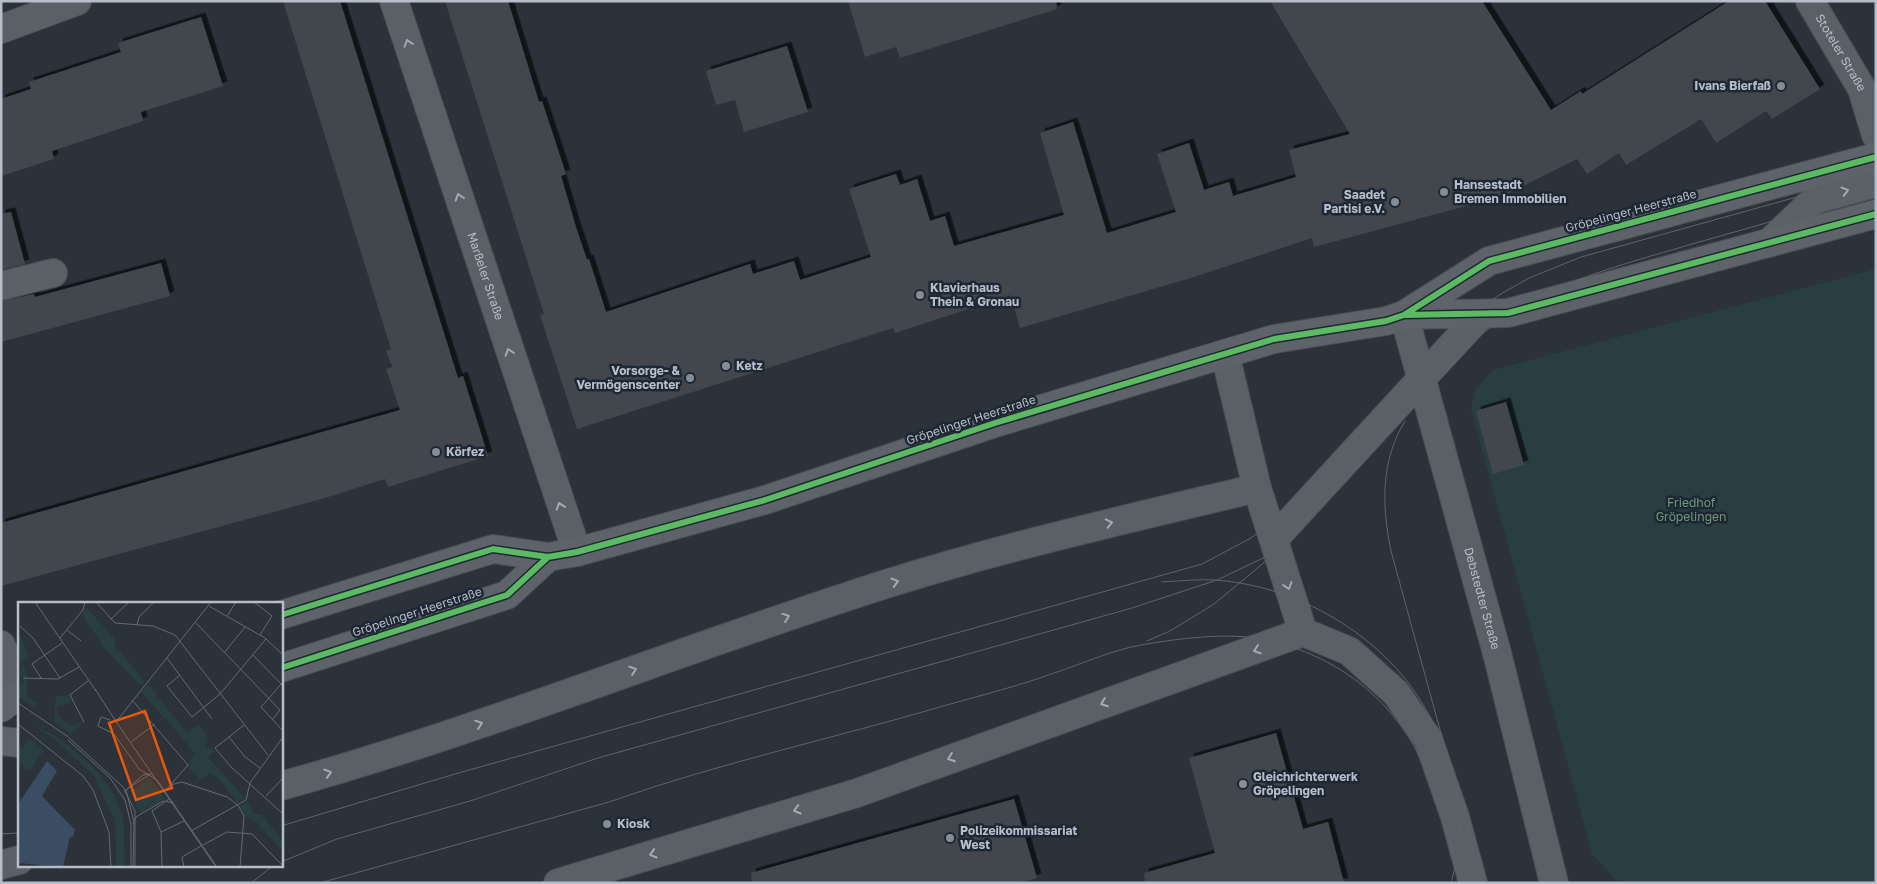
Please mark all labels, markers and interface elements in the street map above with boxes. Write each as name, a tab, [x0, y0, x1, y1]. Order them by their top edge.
street label: Stoteler Straße	[1812, 11, 1870, 94]
one-way arrow	[404, 39, 414, 48]
place label: Ivans Bierfaß	[1694, 78, 1771, 93]
marker: Ivans Bierfaß	[1775, 80, 1787, 92]
place label: Hansestadt Bremen Immobilien	[1454, 177, 1566, 206]
marker: Hansestadt Bremen Immobilien	[1438, 186, 1450, 198]
street label: Gröpelinger Heerstraße	[1564, 186, 1698, 235]
place label: Saadet Partisi e.V.	[1323, 187, 1385, 216]
one-way arrow	[1840, 187, 1849, 197]
one-way arrow	[454, 194, 464, 202]
marker: Saadet Partisi e.V.	[1389, 196, 1401, 208]
street label: Marßeler Straße	[464, 230, 507, 322]
place label: Klavierhaus Thein & Gronau	[930, 280, 1019, 309]
marker: Klavierhaus Thein & Gronau	[914, 289, 926, 301]
one-way arrow	[505, 348, 515, 356]
place label: Ketz	[736, 358, 763, 373]
marker: Ketz	[720, 360, 732, 372]
place label: Vorsorge- & Vermögenscenter	[577, 363, 680, 392]
marker: Vorsorge- & Vermögenscenter	[684, 372, 696, 384]
street label: Gröpelinger Heerstraße	[904, 391, 1037, 448]
place label: Körfez	[446, 444, 484, 459]
marker: Körfez	[430, 446, 442, 458]
park label: Friedhof Gröpelingen	[1656, 495, 1726, 524]
one-way arrow	[556, 502, 566, 511]
one-way arrow	[1104, 518, 1113, 529]
street label: Debstedter Straße	[1461, 546, 1504, 651]
one-way arrow	[891, 578, 899, 588]
one-way arrow	[1282, 581, 1292, 589]
street label: Gröpelinger Heerstraße	[350, 583, 483, 640]
inset map	[18, 602, 282, 866]
one-way arrow	[782, 613, 790, 623]
one-way arrow	[1254, 644, 1262, 654]
one-way arrow	[628, 666, 637, 676]
one-way arrow	[1100, 697, 1109, 707]
one-way arrow	[475, 720, 483, 730]
one-way arrow	[947, 752, 956, 762]
one-way arrow	[324, 769, 332, 779]
place label: Gleichrichterwerk Gröpelingen	[1253, 769, 1358, 798]
marker: Gleichrichterwerk Gröpelingen	[1237, 778, 1249, 790]
one-way arrow	[794, 805, 802, 815]
place label: Kiosk	[617, 816, 650, 831]
marker: Kiosk	[601, 818, 613, 830]
place label: Polizeikommissariat West	[960, 823, 1077, 852]
marker: Polizeikommissariat West	[944, 832, 956, 844]
one-way arrow	[650, 848, 658, 858]

